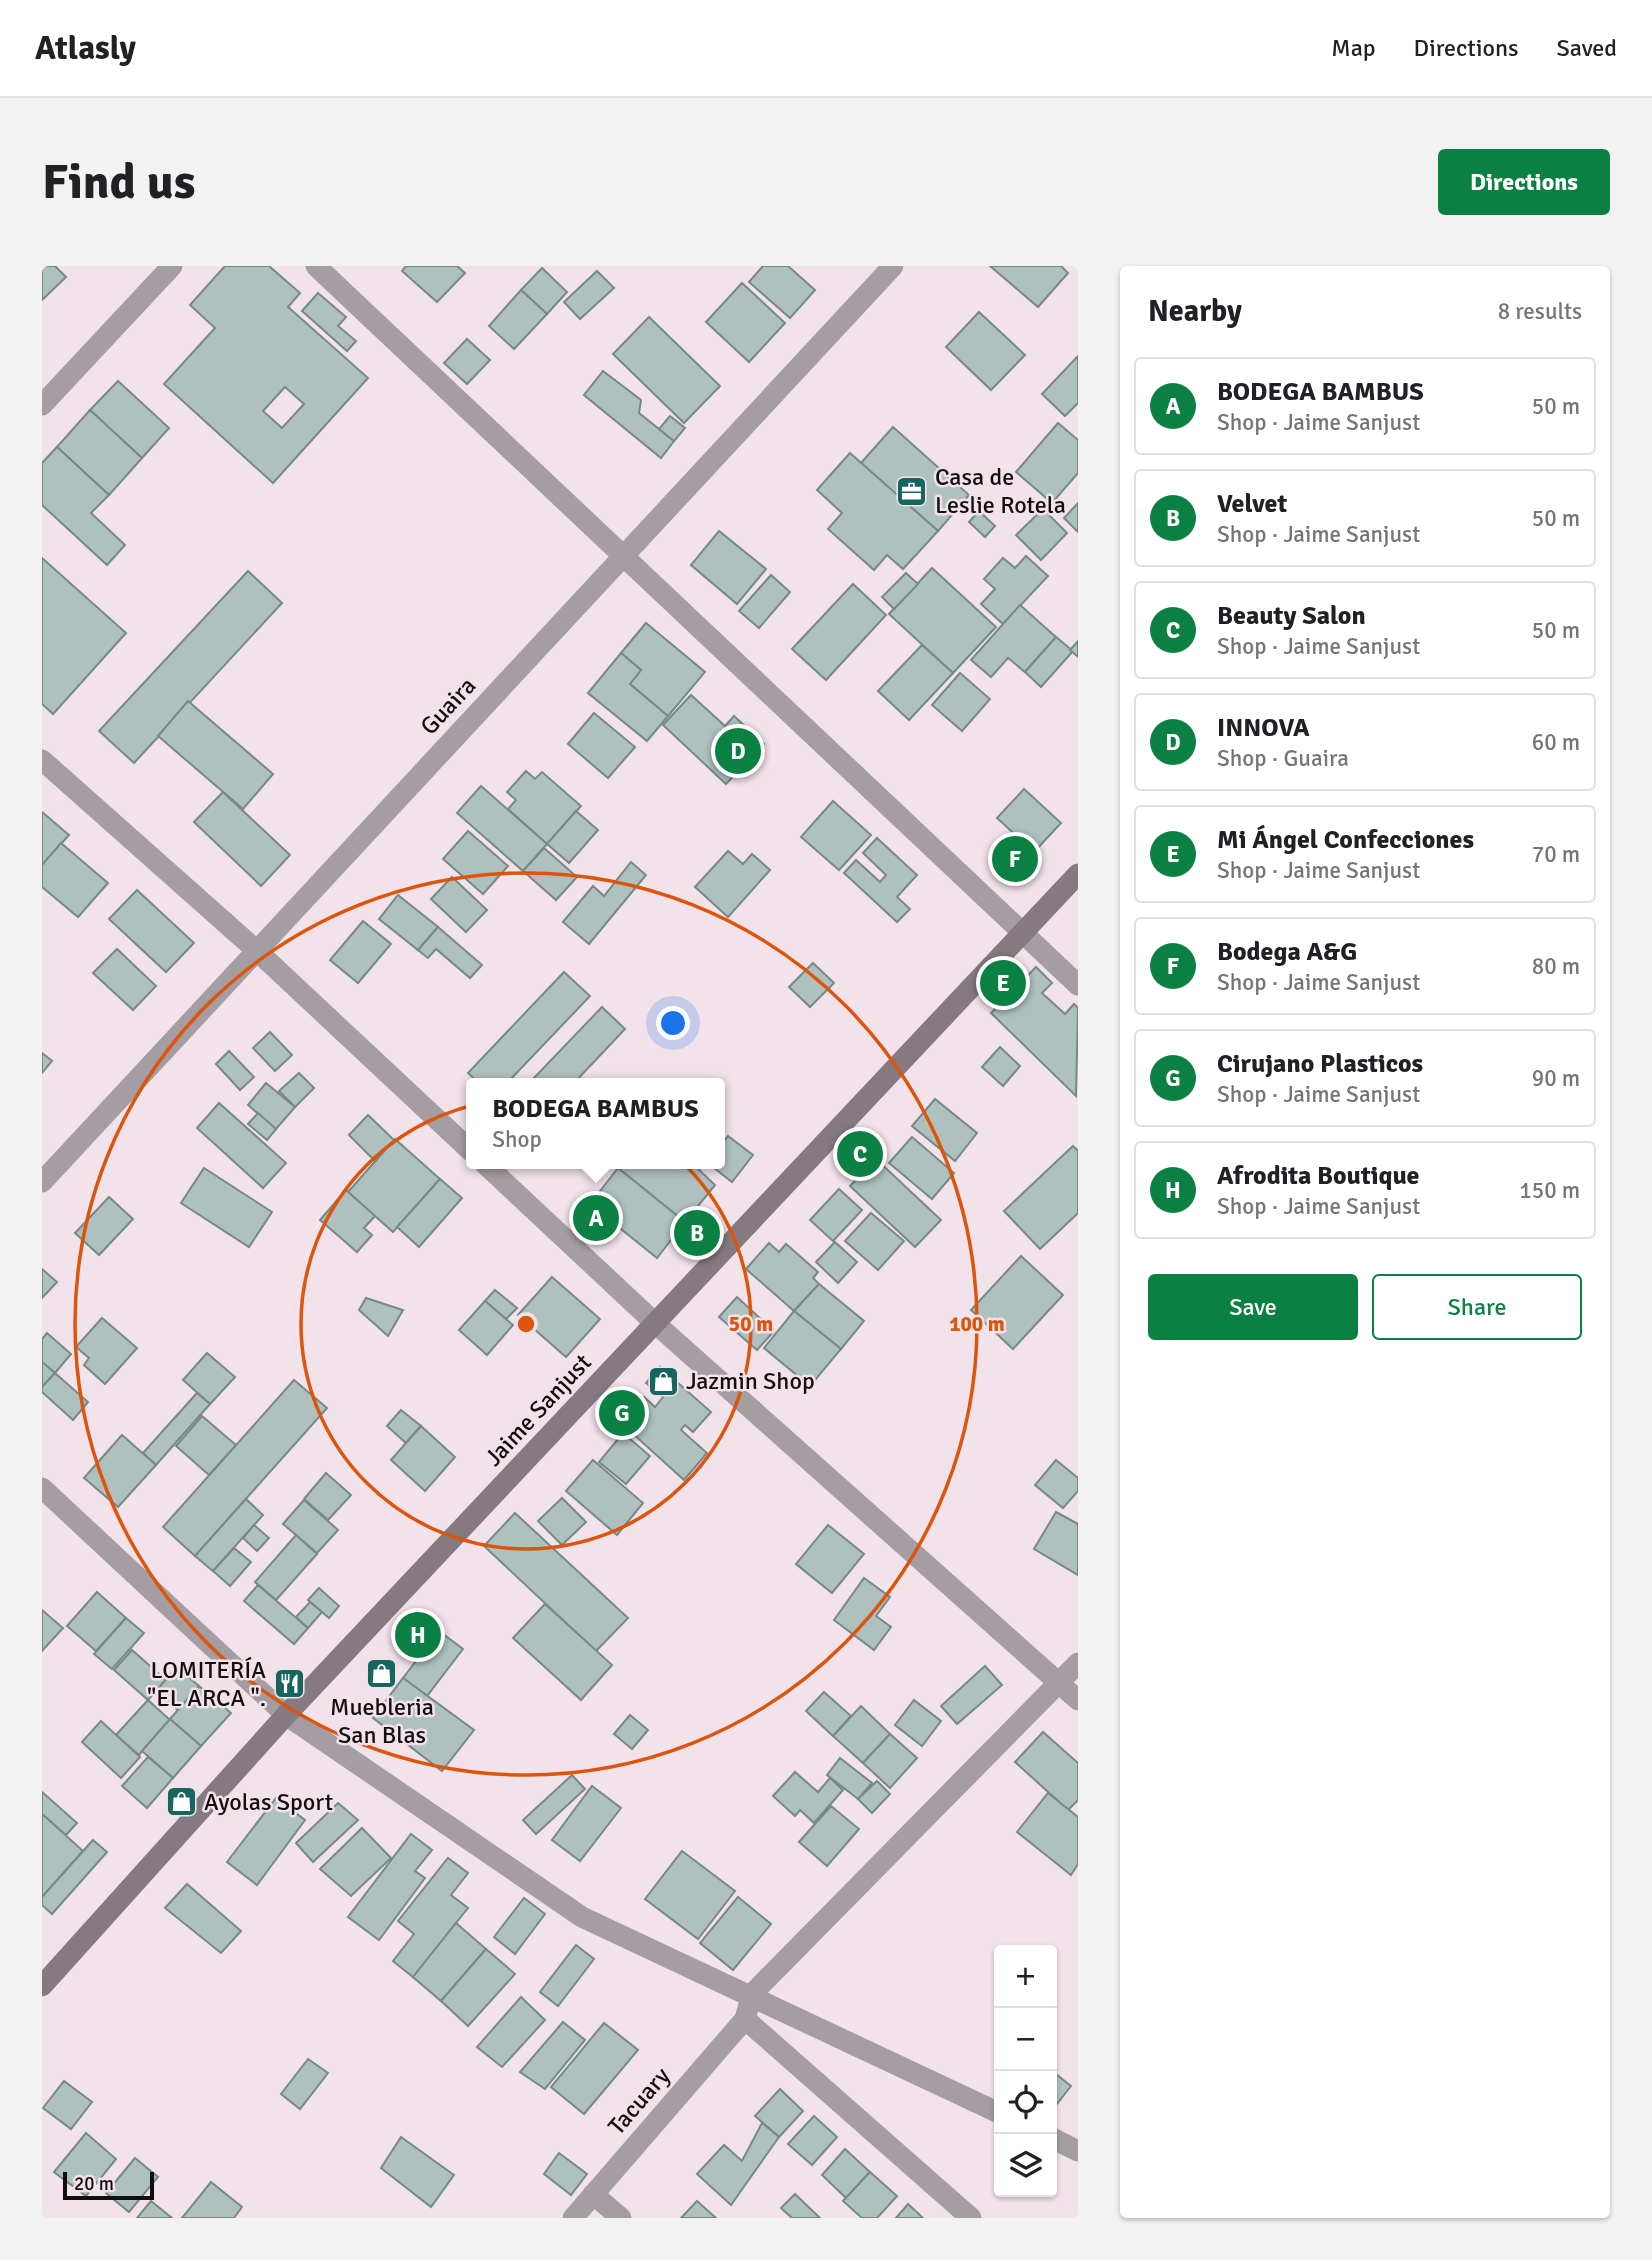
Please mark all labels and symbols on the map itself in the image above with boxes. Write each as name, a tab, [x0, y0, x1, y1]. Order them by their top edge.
place label: Casa de Leslie Rotela	[935, 462, 1066, 520]
office icon: Casa de Leslie Rotela	[895, 474, 929, 508]
street label: Guaira	[414, 671, 482, 741]
pin: D	[715, 725, 761, 777]
pin: F	[992, 833, 1038, 885]
pin: E	[980, 957, 1026, 1009]
your location	[656, 1006, 690, 1040]
pin: C	[837, 1128, 883, 1180]
pin: A	[573, 1192, 619, 1244]
pin: B	[674, 1207, 720, 1259]
text: 50 m	[729, 1311, 773, 1337]
text: 100 m	[949, 1311, 1005, 1337]
centre of rings	[514, 1312, 538, 1336]
street label: Jaime Sanjust	[478, 1348, 598, 1472]
shop icon: Jazmin Shop	[646, 1364, 680, 1398]
place label: Jazmin Shop	[686, 1366, 815, 1396]
pin: G	[599, 1387, 645, 1439]
pin: H	[395, 1609, 441, 1661]
place label: LOMITERÍA "EL ARCA ".	[147, 1655, 266, 1713]
shop icon: Muebleria San Blas	[365, 1656, 399, 1690]
restaurant icon: LOMITERÍA "EL ARCA ".	[272, 1667, 306, 1701]
place label: Muebleria San Blas	[330, 1692, 434, 1750]
shop icon: Ayolas Sport	[164, 1785, 198, 1819]
place label: Ayolas Sport	[204, 1787, 333, 1817]
street label: Tacuary	[602, 2061, 676, 2141]
scale bar	[63, 2169, 154, 2201]

